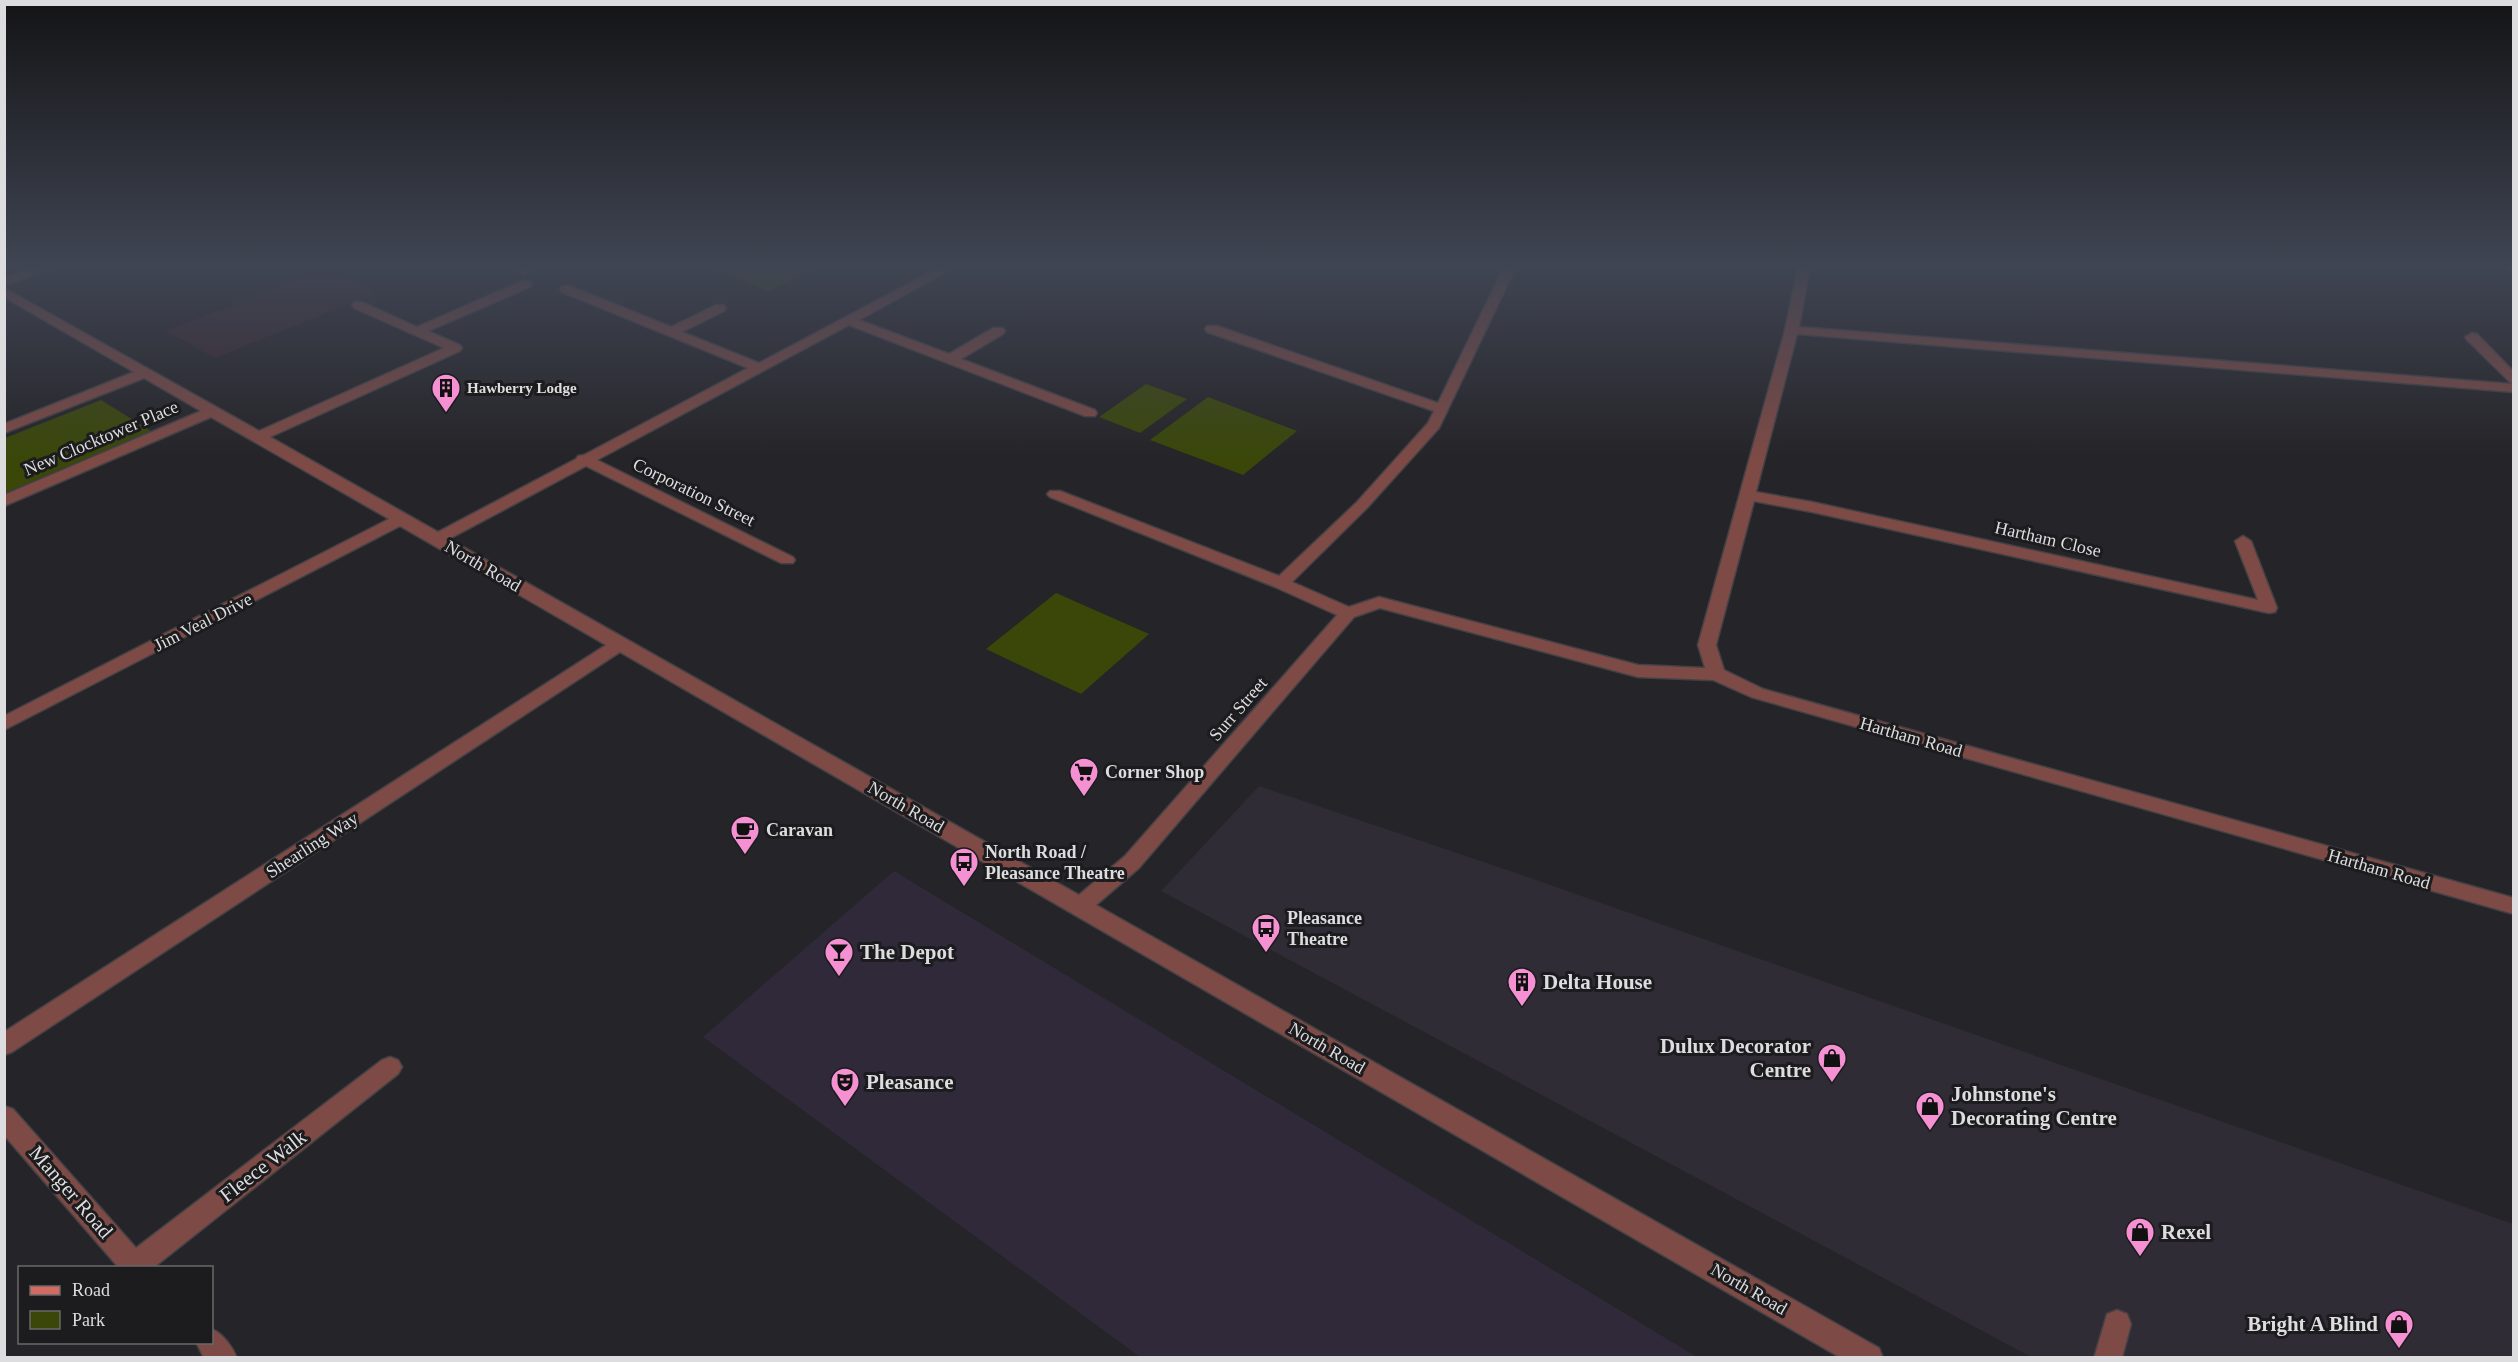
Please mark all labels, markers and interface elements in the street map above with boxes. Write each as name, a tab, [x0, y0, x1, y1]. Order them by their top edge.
building icon: Hawberry Lodge	[430, 372, 462, 414]
place label: Hawberry Lodge	[467, 380, 577, 396]
street label: New Clocktower Place	[21, 396, 181, 480]
street label: Corporation Street	[630, 454, 758, 530]
street label: Hartham Close	[1993, 517, 2103, 561]
street label: North Road	[441, 536, 525, 596]
street label: Jim Veal Drive	[150, 589, 256, 655]
street label: Surr Street	[1205, 673, 1271, 745]
street label: Hartham Road	[1858, 713, 1964, 761]
supermarket icon: Corner Shop	[1068, 756, 1100, 798]
place label: Corner Shop	[1105, 762, 1204, 782]
street label: North Road	[864, 777, 948, 837]
street label: Shearling Way	[262, 808, 362, 882]
cafe icon: Caravan	[729, 814, 761, 856]
place label: Caravan	[766, 820, 833, 840]
place label: North Road / Pleasance Theatre	[985, 842, 1125, 883]
street label: Hartham Road	[2326, 845, 2432, 893]
bus stop icon: North Road / Pleasance Theatre	[948, 846, 980, 888]
place label: Pleasance Theatre	[1287, 908, 1362, 949]
bus stop icon: Pleasance Theatre	[1250, 912, 1282, 954]
bar icon: The Depot	[823, 936, 855, 978]
place label: The Depot	[860, 940, 954, 964]
building icon: Delta House	[1506, 966, 1538, 1008]
place label: Delta House	[1543, 970, 1652, 994]
street label: North Road	[1285, 1018, 1369, 1078]
place label: Dulux Decorator Centre	[1660, 1034, 1811, 1082]
shop icon: Dulux Decorator Centre	[1816, 1042, 1848, 1084]
theatre icon: Pleasance	[829, 1066, 861, 1108]
place label: Pleasance	[866, 1070, 953, 1094]
place label: Johnstone's Decorating Centre	[1951, 1082, 2117, 1130]
shop icon: Johnstone's Decorating Centre	[1914, 1090, 1946, 1132]
street label: Fleece Walk	[215, 1124, 312, 1207]
street label: Manger Road	[24, 1141, 118, 1244]
shop icon: Rexel	[2124, 1216, 2156, 1258]
place label: Rexel	[2161, 1220, 2211, 1244]
street label: North Road	[1707, 1259, 1791, 1319]
legend	[18, 1266, 213, 1344]
text: Road	[72, 1280, 110, 1300]
shop icon: Bright A Blind	[2383, 1308, 2415, 1350]
text: Park	[72, 1310, 105, 1330]
place label: Bright A Blind	[2247, 1312, 2378, 1336]

